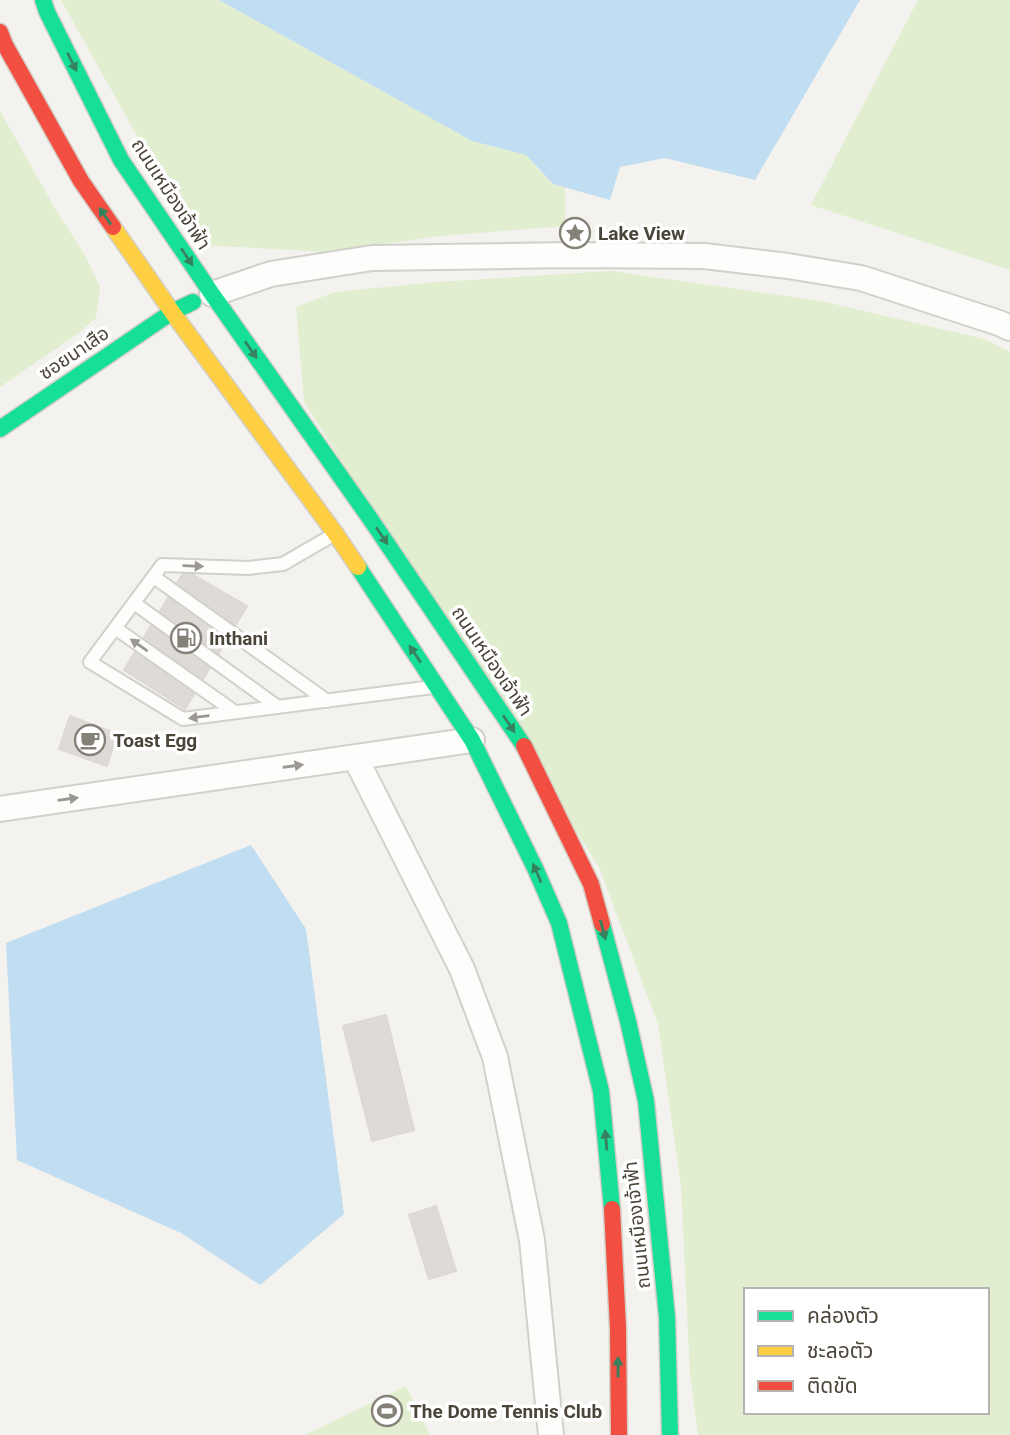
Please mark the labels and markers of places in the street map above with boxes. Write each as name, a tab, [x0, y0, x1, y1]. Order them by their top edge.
place icon: Lake View	[558, 216, 592, 250]
place label: Lake View	[598, 222, 685, 245]
fuel station icon: Inthani	[169, 621, 203, 655]
place label: Inthani	[209, 627, 268, 650]
cafe icon: Toast Egg	[73, 723, 107, 757]
place label: Toast Egg	[113, 729, 197, 752]
sports icon: The Dome Tennis Club	[370, 1394, 404, 1428]
place label: The Dome Tennis Club	[410, 1400, 603, 1423]

